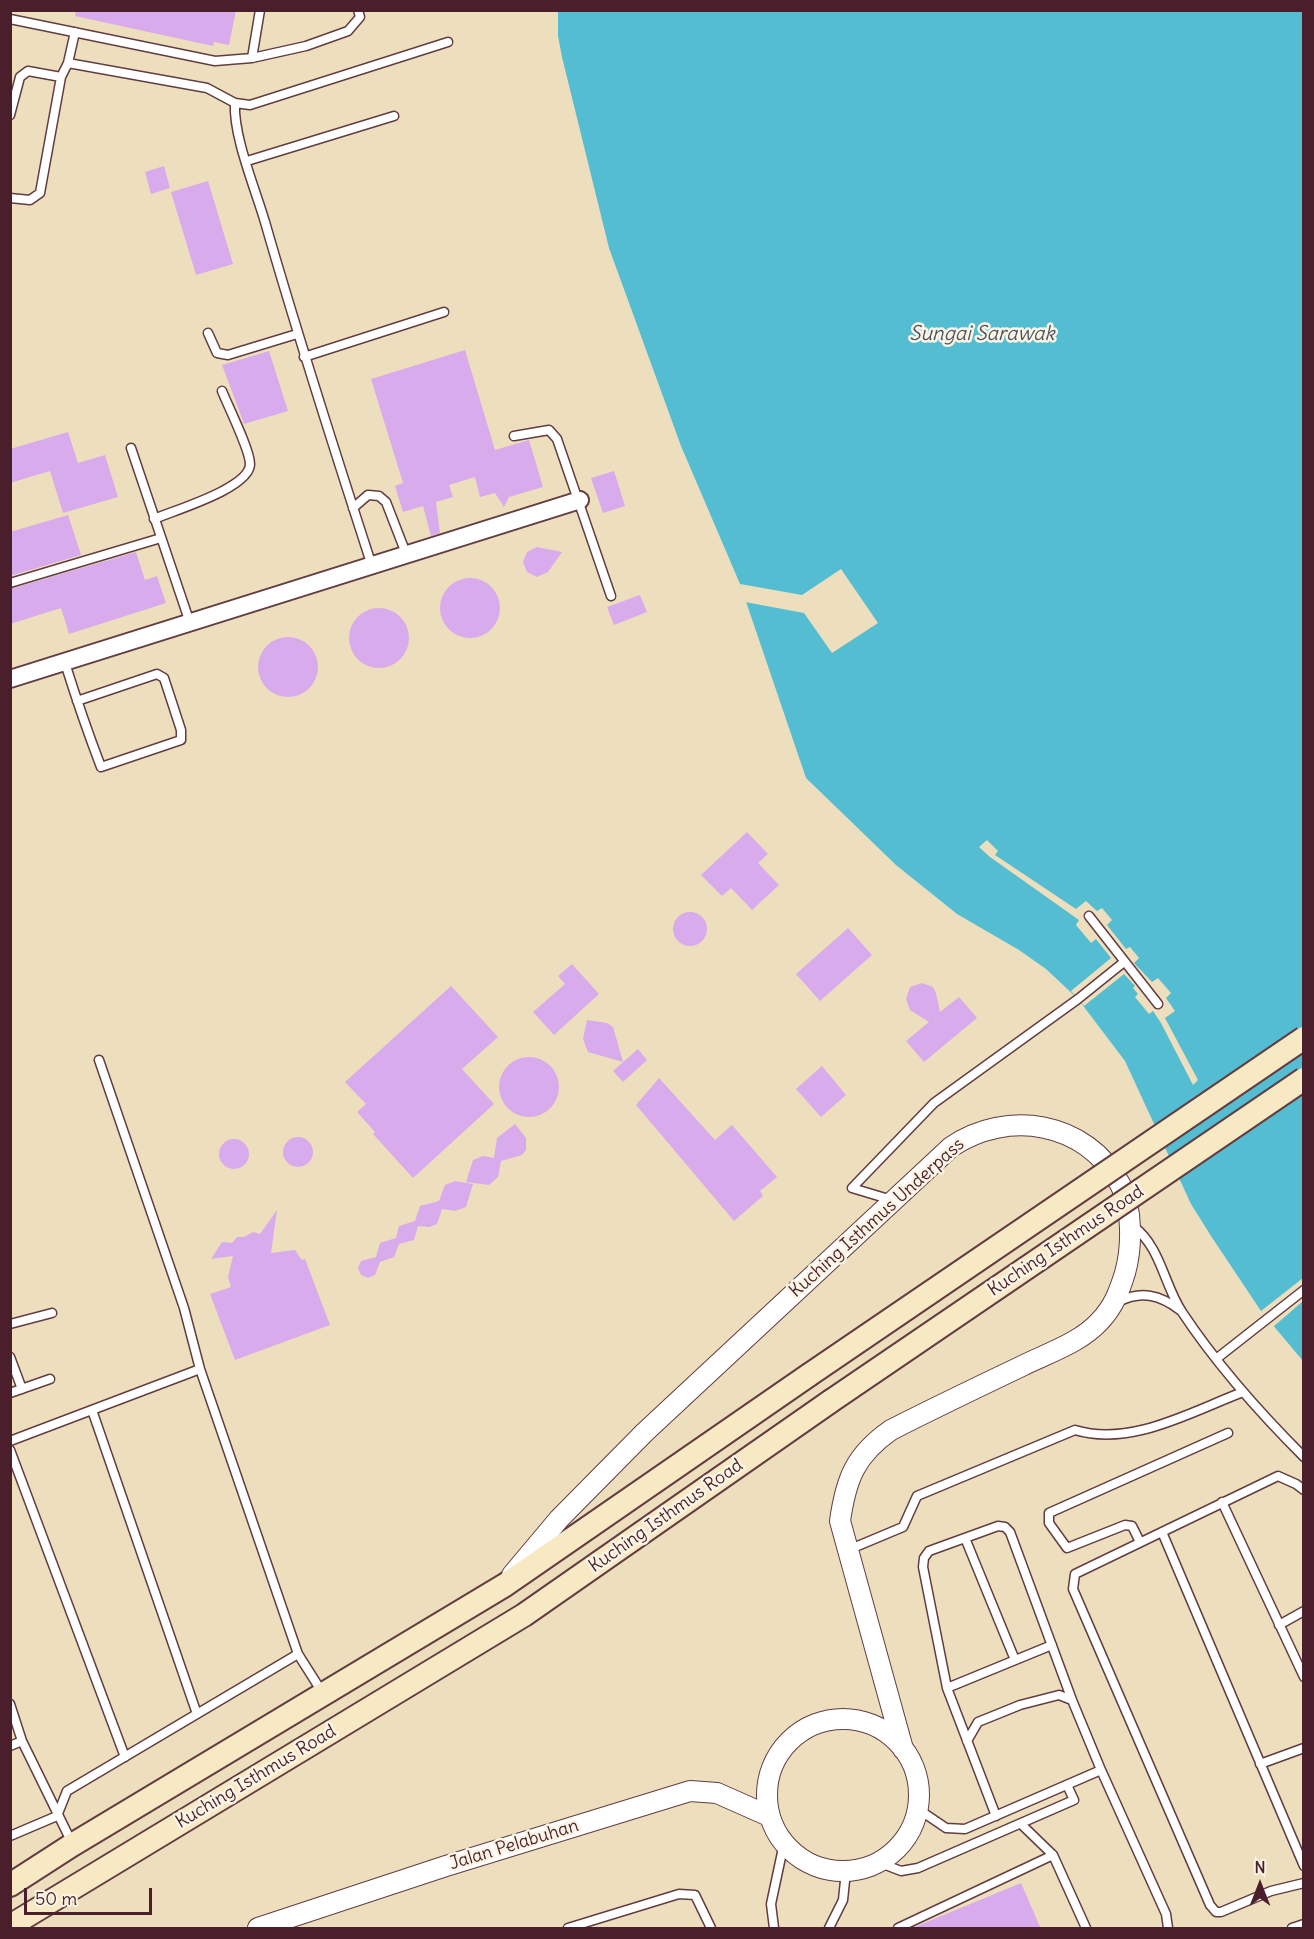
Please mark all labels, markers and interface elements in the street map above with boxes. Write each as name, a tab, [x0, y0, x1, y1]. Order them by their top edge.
water label: Sungai Sarawak	[909, 322, 1055, 346]
street label: Kuching Isthmus Underpass	[785, 1134, 969, 1302]
street label: Kuching Isthmus Road	[984, 1181, 1148, 1301]
street label: Kuching Isthmus Road	[585, 1455, 747, 1577]
street label: Kuching Isthmus Road	[172, 1721, 340, 1833]
street label: Jalan Pelabuhan	[447, 1815, 581, 1875]
north arrow	[1230, 1855, 1290, 1915]
text: N	[1254, 1857, 1266, 1877]
scale bar	[27, 1876, 154, 1914]
text: 50 m	[35, 1887, 77, 1910]

